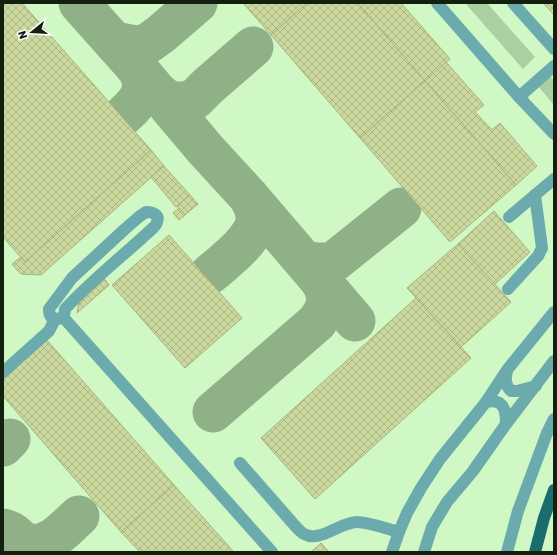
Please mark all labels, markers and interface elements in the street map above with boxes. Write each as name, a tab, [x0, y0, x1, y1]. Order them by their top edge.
north arrow	[12, 12, 52, 52]
text: N	[16, 29, 30, 41]

